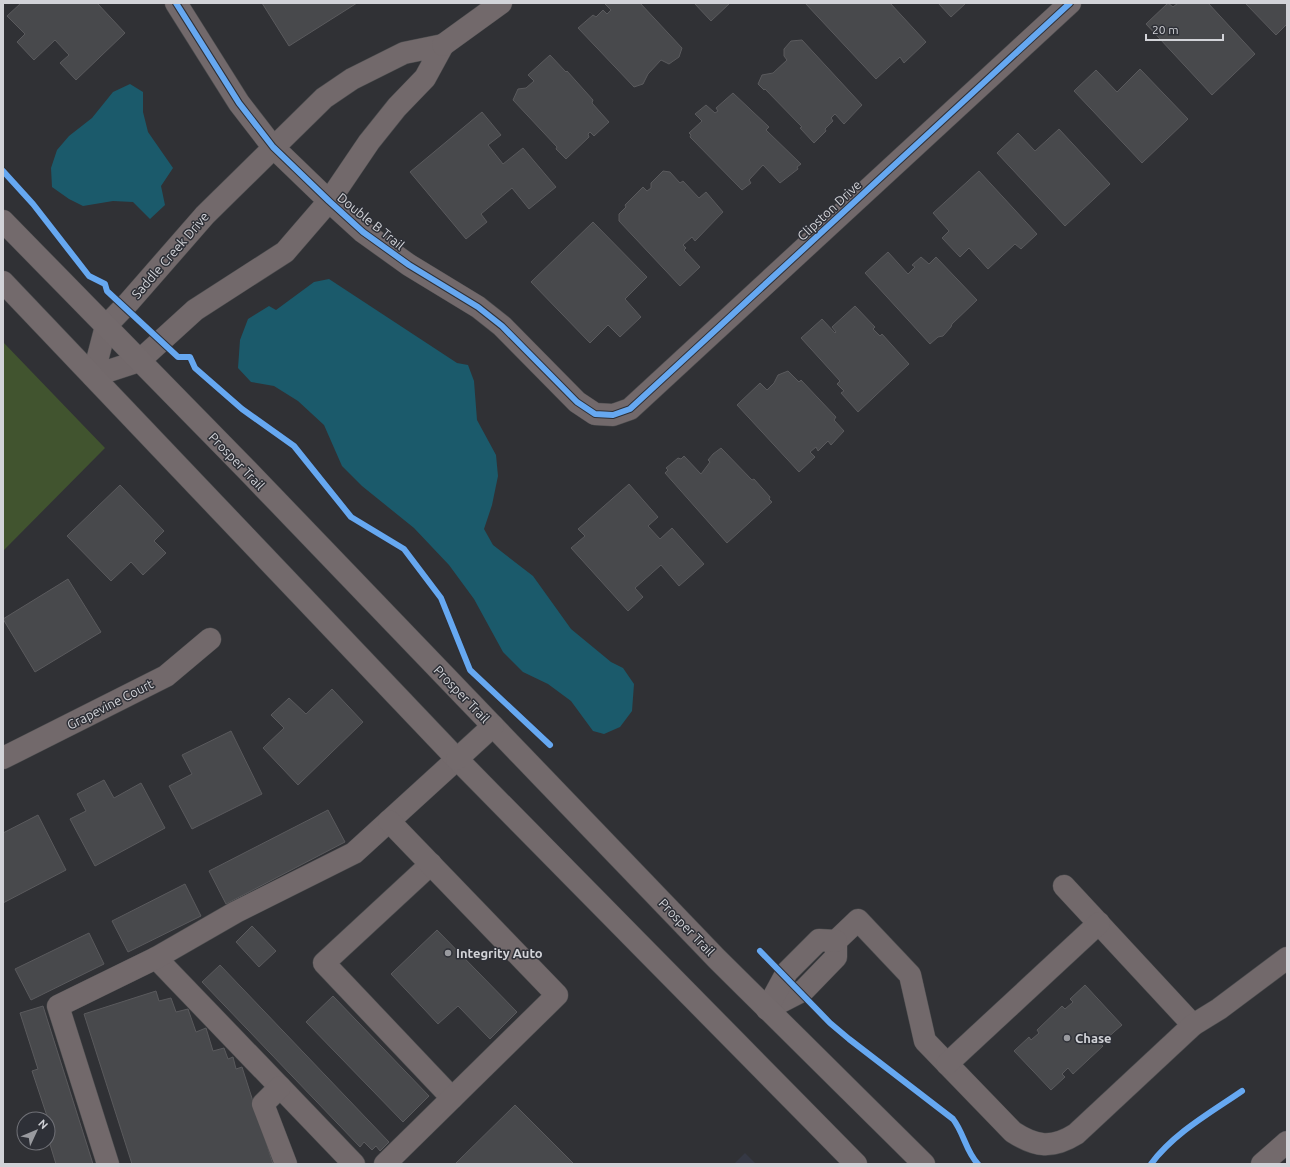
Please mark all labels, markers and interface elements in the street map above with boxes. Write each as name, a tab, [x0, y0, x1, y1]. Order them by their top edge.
scale bar	[1146, 16, 1223, 42]
text: 20 m	[1152, 23, 1179, 36]
street label: Clipston Drive	[794, 177, 864, 243]
street label: Double B Trail	[335, 190, 408, 252]
street label: Saddle Creek Drive	[129, 209, 211, 301]
street label: Prosper Trail	[206, 430, 268, 493]
street label: Prosper Trail	[431, 663, 493, 726]
street label: Grapevine Court	[64, 676, 156, 732]
street label: Prosper Trail	[656, 896, 718, 959]
place label: Integrity Auto	[456, 946, 543, 960]
marker: Integrity Auto	[443, 948, 453, 958]
place label: Chase	[1075, 1031, 1112, 1045]
marker: Chase	[1062, 1033, 1072, 1043]
north arrow	[16, 1111, 56, 1151]
text: N	[36, 1117, 50, 1131]

